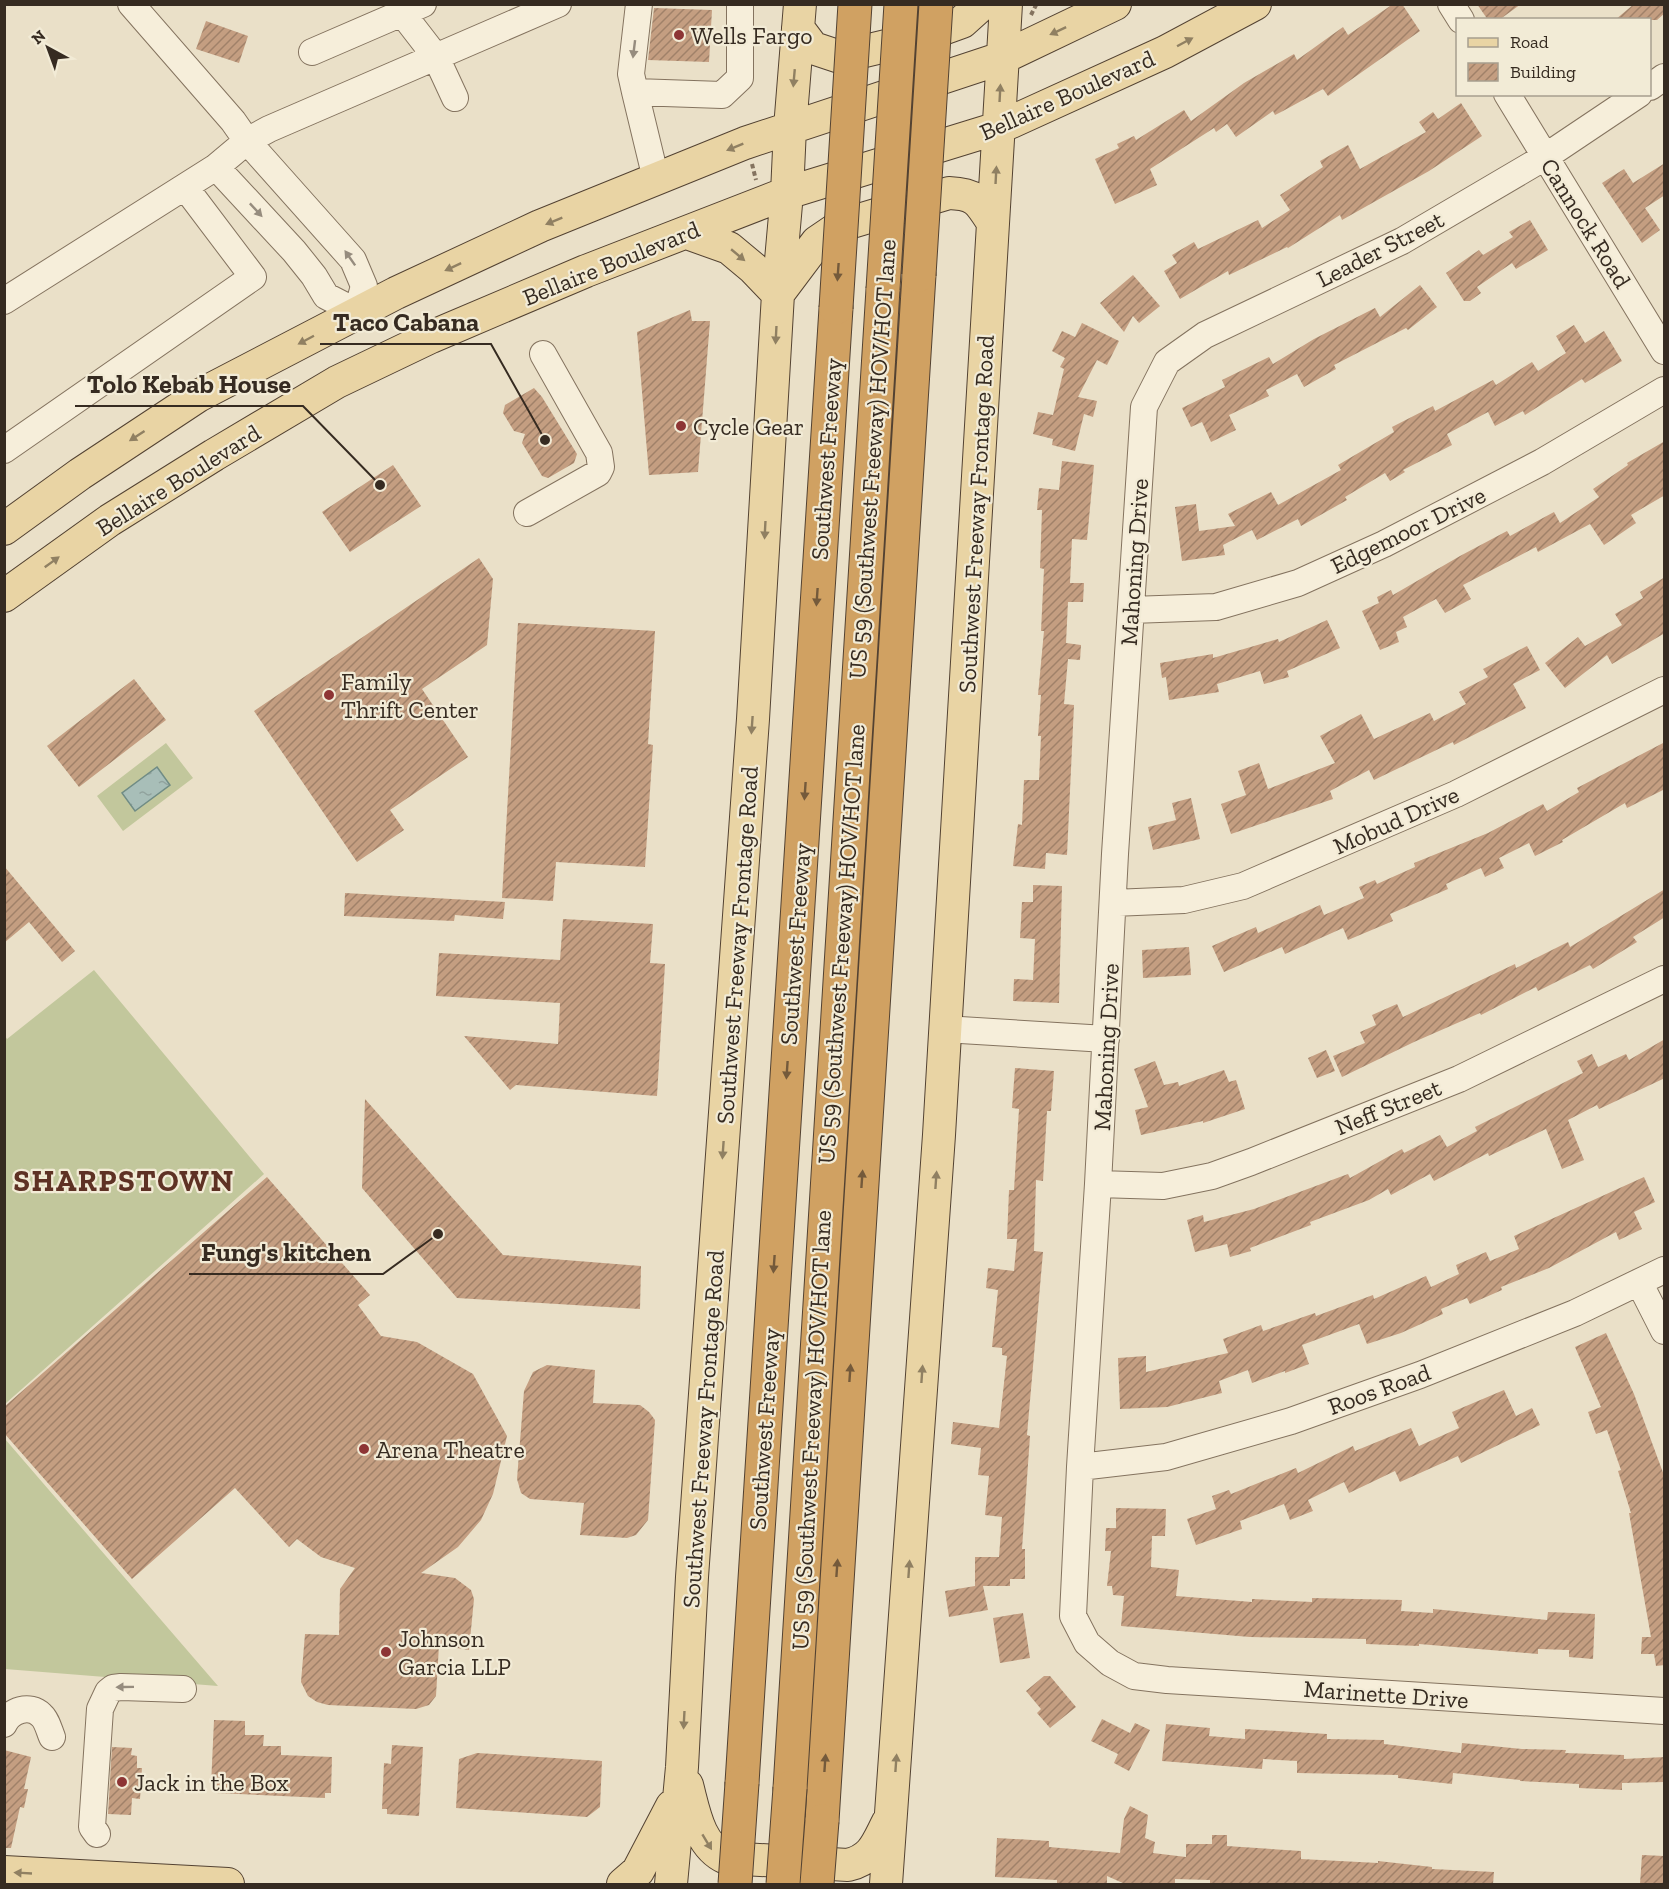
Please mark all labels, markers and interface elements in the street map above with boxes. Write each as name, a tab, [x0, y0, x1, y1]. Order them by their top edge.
north arrow	[18, 18, 78, 78]
legend	[1456, 18, 1651, 96]
place label: Wells Fargo	[691, 21, 813, 50]
text: N	[28, 26, 49, 48]
one-way arrow	[1050, 27, 1067, 36]
marker: Wells Fargo	[672, 28, 686, 42]
text: Road	[1510, 31, 1549, 53]
one-way arrow	[1176, 37, 1193, 46]
one-way arrow	[629, 39, 639, 58]
street label: Bellaire Boulevard	[975, 43, 1159, 147]
text: Building	[1510, 61, 1576, 83]
one-way arrow	[789, 68, 799, 87]
one-way arrow	[996, 83, 1005, 102]
one-way arrow	[725, 142, 743, 152]
street label: Cannock Road	[1535, 153, 1637, 293]
one-way arrow	[991, 166, 1000, 185]
one-way arrow	[249, 202, 262, 217]
street label: Leader Street	[1312, 205, 1448, 293]
street label: Bellaire Boulevard	[518, 214, 704, 312]
one-way arrow	[545, 217, 563, 226]
street label: US 59 (Southwest Freeway) HOV/HOT lane	[842, 238, 902, 680]
one-way arrow	[730, 249, 746, 262]
one-way arrow	[344, 251, 356, 267]
one-way arrow	[444, 262, 461, 271]
one-way arrow	[833, 263, 842, 282]
callout: Taco Cabana	[320, 300, 491, 344]
text: Taco Cabana	[333, 306, 479, 338]
one-way arrow	[771, 326, 780, 345]
street label: Southwest Freeway Frontage Road	[952, 334, 1000, 694]
one-way arrow	[297, 335, 314, 345]
street label: Southwest Freeway	[804, 356, 848, 561]
callout: Tolo Kebab House	[75, 362, 303, 406]
text: Tolo Kebab House	[87, 368, 292, 400]
place label: Cycle Gear	[693, 412, 804, 441]
street label: Bellaire Boulevard	[91, 418, 265, 542]
marker: Cycle Gear	[674, 419, 688, 433]
one-way arrow	[128, 431, 145, 442]
street label: Mahoning Drive	[1114, 477, 1154, 647]
street label: Edgemoor Drive	[1326, 480, 1490, 580]
one-way arrow	[760, 521, 769, 540]
one-way arrow	[44, 556, 59, 568]
one-way arrow	[812, 587, 822, 606]
place label: Family Thrift Center	[341, 667, 479, 724]
marker: Family Thrift Center	[322, 688, 336, 702]
one-way arrow	[748, 715, 757, 734]
street label: US 59 (Southwest Freeway) HOV/HOT lane	[811, 723, 871, 1165]
street label: Southwest Freeway Frontage Road	[710, 765, 764, 1125]
street label: Mobud Drive	[1329, 779, 1463, 861]
one-way arrow	[800, 782, 809, 801]
street label: Southwest Freeway	[773, 841, 817, 1046]
street label: Mahoning Drive	[1087, 963, 1125, 1131]
one-way arrow	[782, 1060, 791, 1079]
street label: Neff Street	[1331, 1073, 1445, 1141]
one-way arrow	[718, 1140, 727, 1159]
district label: SHARPSTOWN	[13, 1163, 235, 1199]
one-way arrow	[857, 1169, 867, 1188]
one-way arrow	[931, 1170, 941, 1189]
street label: US 59 (Southwest Freeway) HOV/HOT lane	[785, 1209, 837, 1651]
callout: Fung's kitchen	[189, 1230, 383, 1274]
text: Fung's kitchen	[201, 1236, 372, 1268]
street label: Southwest Freeway Frontage Road	[676, 1249, 730, 1609]
one-way arrow	[769, 1255, 779, 1274]
street label: Southwest Freeway	[742, 1326, 786, 1531]
street label: Roos Road	[1324, 1357, 1434, 1421]
one-way arrow	[845, 1364, 854, 1383]
one-way arrow	[918, 1365, 927, 1384]
place label: Arena Theatre	[376, 1435, 525, 1464]
marker: Arena Theatre	[357, 1442, 371, 1456]
one-way arrow	[833, 1558, 842, 1577]
one-way arrow	[904, 1559, 914, 1578]
place label: Johnson Garcia LLP	[398, 1624, 511, 1681]
marker: Johnson Garcia LLP	[379, 1645, 393, 1659]
street label: Marinette Drive	[1302, 1674, 1470, 1714]
one-way arrow	[115, 1683, 134, 1692]
one-way arrow	[679, 1711, 689, 1730]
one-way arrow	[821, 1753, 830, 1772]
one-way arrow	[891, 1754, 901, 1773]
place label: Jack in the Box	[134, 1768, 289, 1797]
marker: Jack in the Box	[115, 1775, 129, 1789]
one-way arrow	[702, 1834, 713, 1850]
one-way arrow	[14, 1868, 33, 1878]

